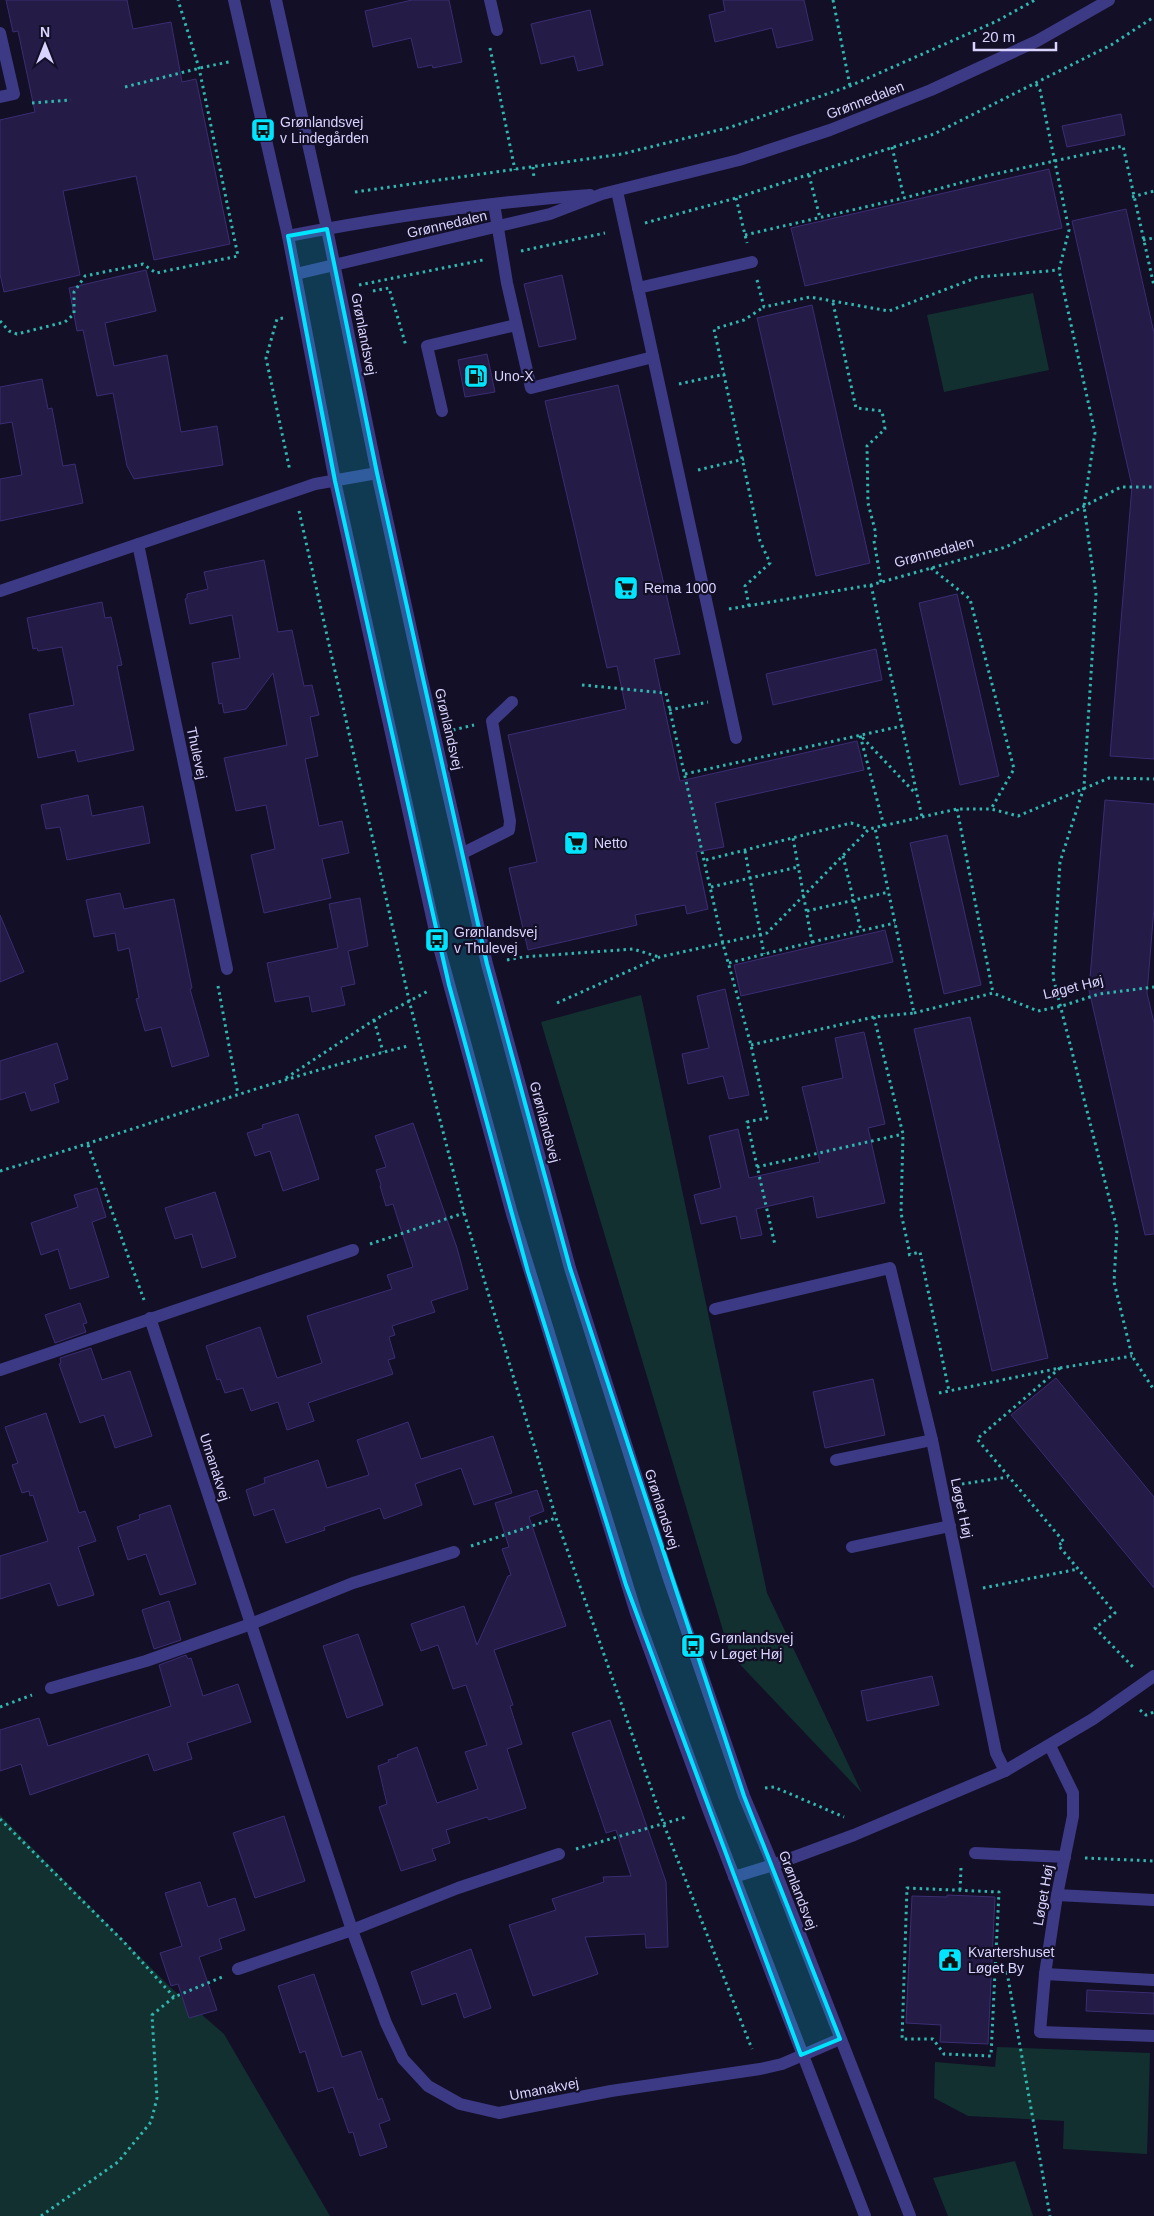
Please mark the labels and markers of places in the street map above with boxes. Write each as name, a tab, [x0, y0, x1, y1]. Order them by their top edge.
place label: Grønlandsvej v Lindegården	[280, 114, 369, 146]
bus stop icon: Grønlandsvej v Lindegården	[250, 117, 276, 143]
fuel station icon: Uno-X	[463, 363, 489, 389]
place label: Uno-X	[494, 368, 534, 384]
supermarket icon: Rema 1000	[613, 575, 639, 601]
place label: Rema 1000	[644, 580, 717, 596]
supermarket icon: Netto	[563, 830, 589, 856]
place label: Netto	[594, 835, 628, 851]
place label: Grønlandsvej v Thulevej	[454, 924, 537, 956]
bus stop icon: Grønlandsvej v Thulevej	[424, 927, 450, 953]
place label: Grønlandsvej v Løget Høj	[710, 1630, 793, 1662]
bus stop icon: Grønlandsvej v Løget Høj	[680, 1633, 706, 1659]
place label: Kvartershuset Løget By	[968, 1944, 1054, 1976]
public building icon: Kvartershuset Løget By	[937, 1947, 963, 1973]

